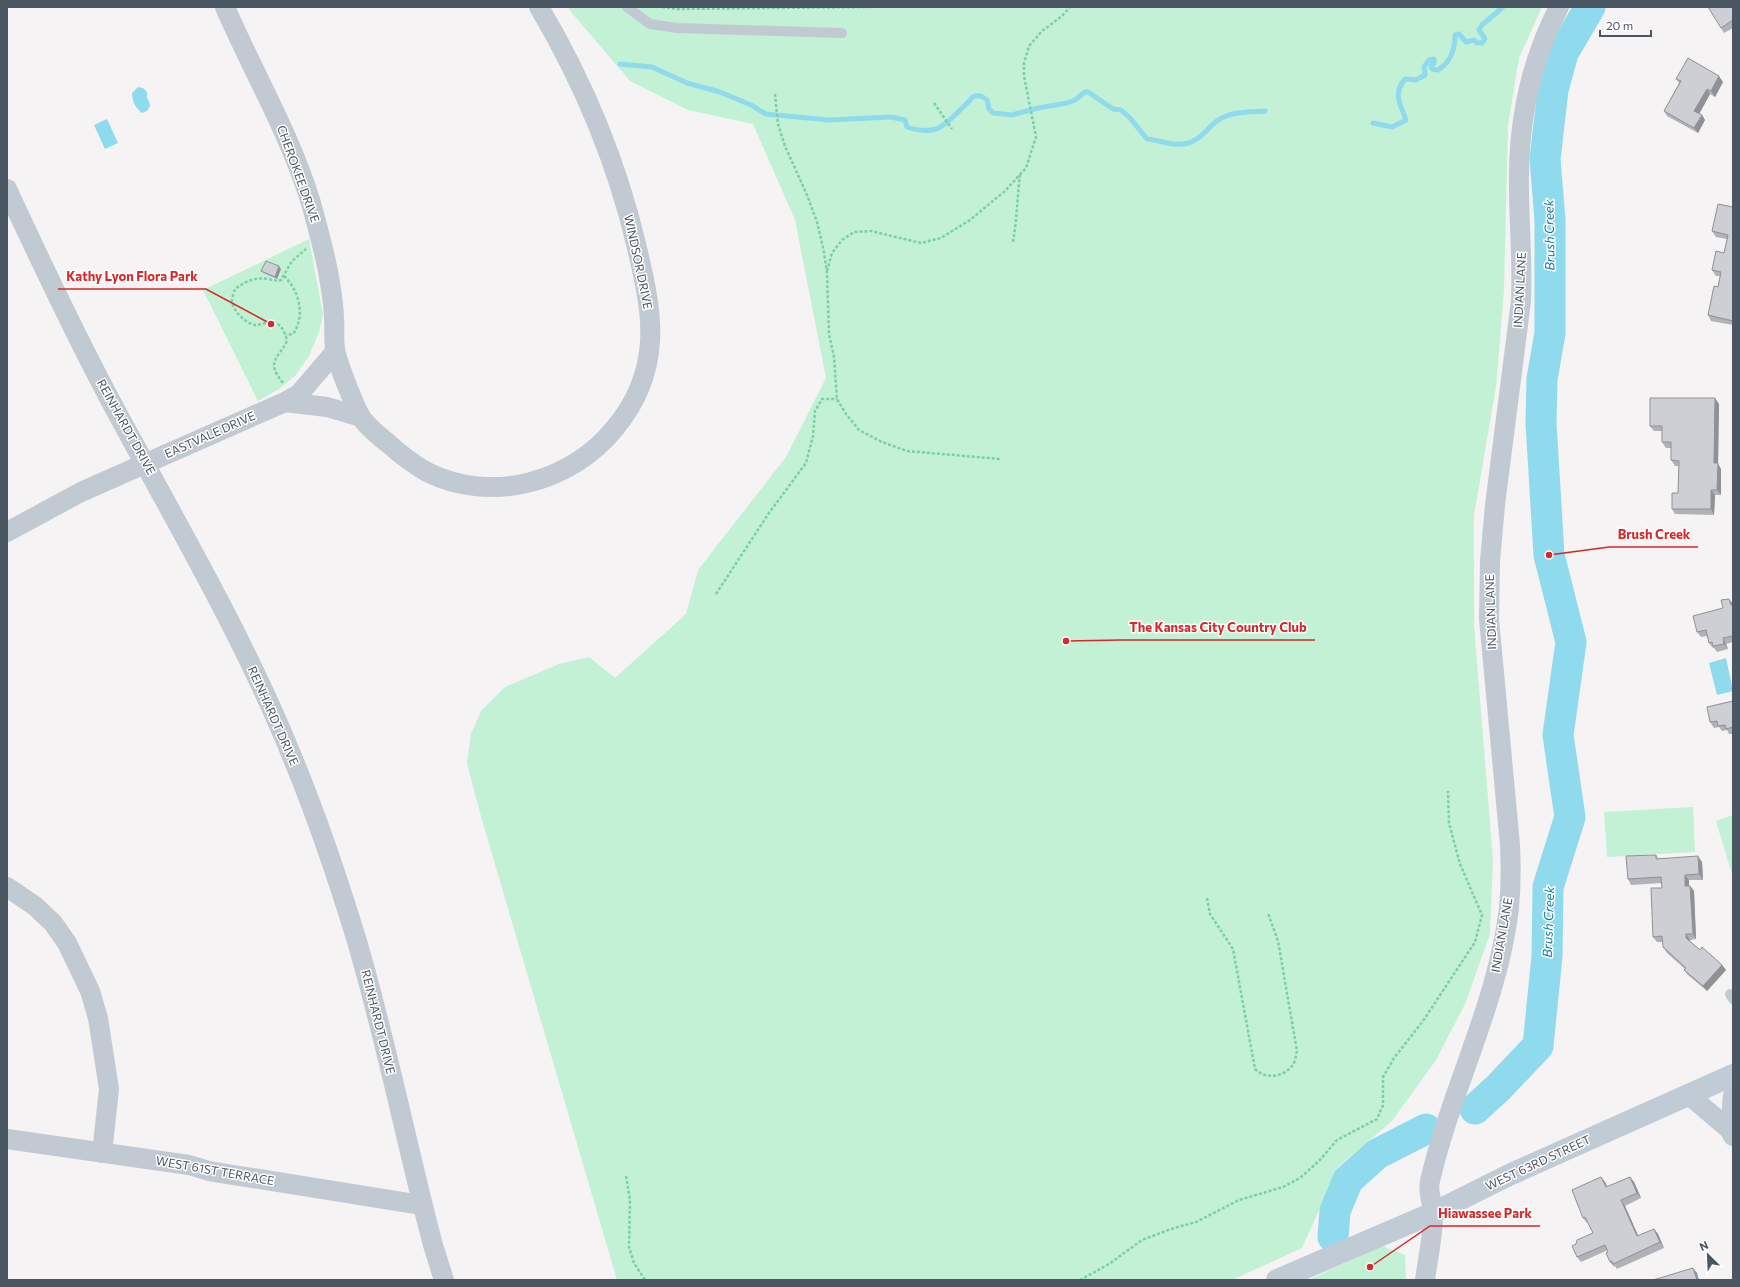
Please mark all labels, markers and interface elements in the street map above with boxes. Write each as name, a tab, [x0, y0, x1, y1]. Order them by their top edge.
scale bar	[1600, 12, 1651, 38]
text: 20 m	[1606, 18, 1633, 32]
street label: CHEROKEE DRIVE	[275, 123, 323, 224]
water label: Brush Creek	[1540, 198, 1558, 271]
street label: WINDSOR DRIVE	[622, 213, 656, 310]
street label: INDIAN LANE	[1510, 252, 1528, 328]
callout: Kathy Lyon Flora Park	[58, 264, 206, 289]
text: Kathy Lyon Flora Park	[66, 268, 198, 284]
street label: REINHARDT DRIVE	[95, 376, 159, 477]
street label: EASTVALE DRIVE	[162, 408, 257, 460]
callout: Brush Creek	[1609, 522, 1698, 547]
text: Brush Creek	[1618, 526, 1691, 542]
street label: INDIAN LANE	[1482, 574, 1498, 650]
callout: The Kansas City Country Club	[1121, 615, 1315, 640]
text: The Kansas City Country Club	[1129, 619, 1307, 635]
street label: REINHARDT DRIVE	[246, 664, 302, 767]
water label: Brush Creek	[1539, 885, 1557, 958]
street label: INDIAN LANE	[1488, 896, 1514, 973]
street label: REINHARDT DRIVE	[359, 968, 399, 1075]
street label: WEST 63RD STREET	[1483, 1132, 1592, 1193]
street label: WEST 61ST TERRACE	[155, 1153, 275, 1187]
callout: Hiawassee Park	[1430, 1201, 1540, 1226]
text: Hiawassee Park	[1438, 1205, 1532, 1221]
north arrow	[1688, 1235, 1728, 1275]
text: N	[1697, 1238, 1710, 1253]

